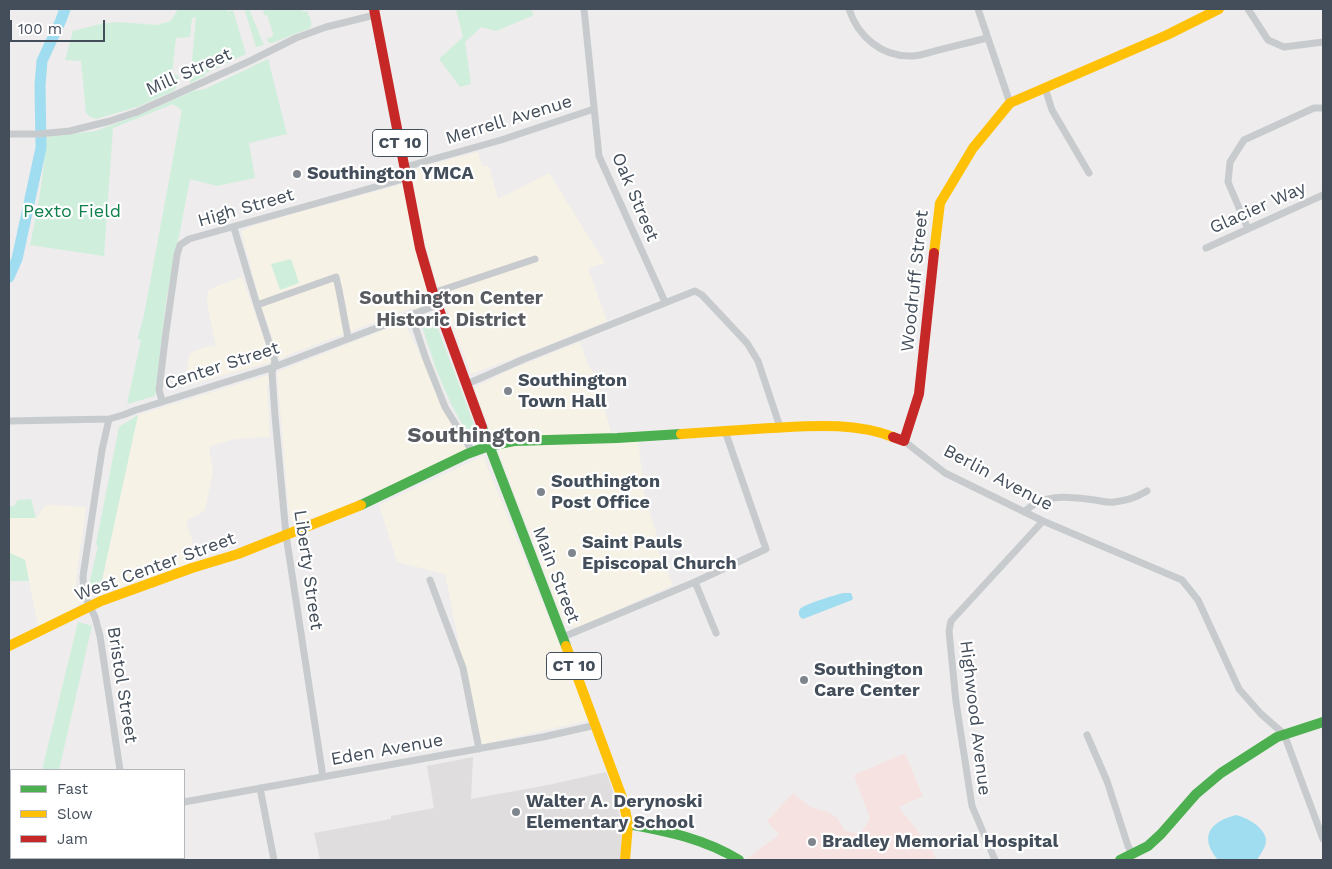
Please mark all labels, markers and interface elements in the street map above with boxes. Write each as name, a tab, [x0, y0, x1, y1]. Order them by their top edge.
scale bar	[12, 10, 108, 42]
text: 100 m	[18, 20, 62, 38]
street label: Mill Street	[143, 44, 235, 100]
street label: Merrell Avenue	[443, 90, 575, 150]
road number: CT 10	[372, 130, 428, 156]
street label: Oak Street	[607, 149, 663, 245]
place label: Southington YMCA	[307, 163, 474, 185]
marker: Southington YMCA	[291, 168, 303, 180]
street label: Glacier Way	[1207, 177, 1309, 239]
street label: High Street	[195, 184, 297, 232]
park label: Pexto Field	[23, 201, 121, 223]
street label: Woodruff Street	[897, 209, 933, 353]
district label: Southington Center Historic District	[359, 287, 543, 331]
street label: Center Street	[162, 337, 282, 395]
place label: Southington Town Hall	[518, 370, 627, 412]
marker: Southington Town Hall	[502, 385, 514, 397]
district label: Southington	[407, 423, 541, 449]
street label: Berlin Avenue	[940, 440, 1056, 516]
place label: Southington Post Office	[551, 471, 660, 514]
marker: Southington Post Office	[535, 486, 547, 498]
street label: Liberty Street	[289, 508, 327, 632]
street label: Main Street	[528, 524, 584, 626]
street label: West Center Street	[72, 528, 238, 606]
place label: Saint Pauls Episcopal Church	[582, 532, 737, 574]
marker: Saint Pauls Episcopal Church	[566, 547, 578, 559]
street label: Bristol Street	[102, 625, 142, 745]
street label: Highwood Avenue	[955, 639, 995, 797]
road number: CT 10	[546, 652, 602, 679]
place label: Southington Care Center	[814, 659, 923, 702]
marker: Southington Care Center	[798, 674, 810, 686]
street label: Eden Avenue	[329, 729, 445, 771]
legend	[10, 769, 185, 859]
text: Fast	[57, 780, 88, 798]
place label: Walter A. Derynoski Elementary School	[526, 791, 703, 834]
text: Slow	[57, 805, 93, 823]
marker: Walter A. Derynoski Elementary School	[510, 806, 522, 818]
text: Jam	[57, 830, 88, 848]
place label: Bradley Memorial Hospital	[822, 831, 1058, 853]
marker: Bradley Memorial Hospital	[806, 836, 818, 848]

